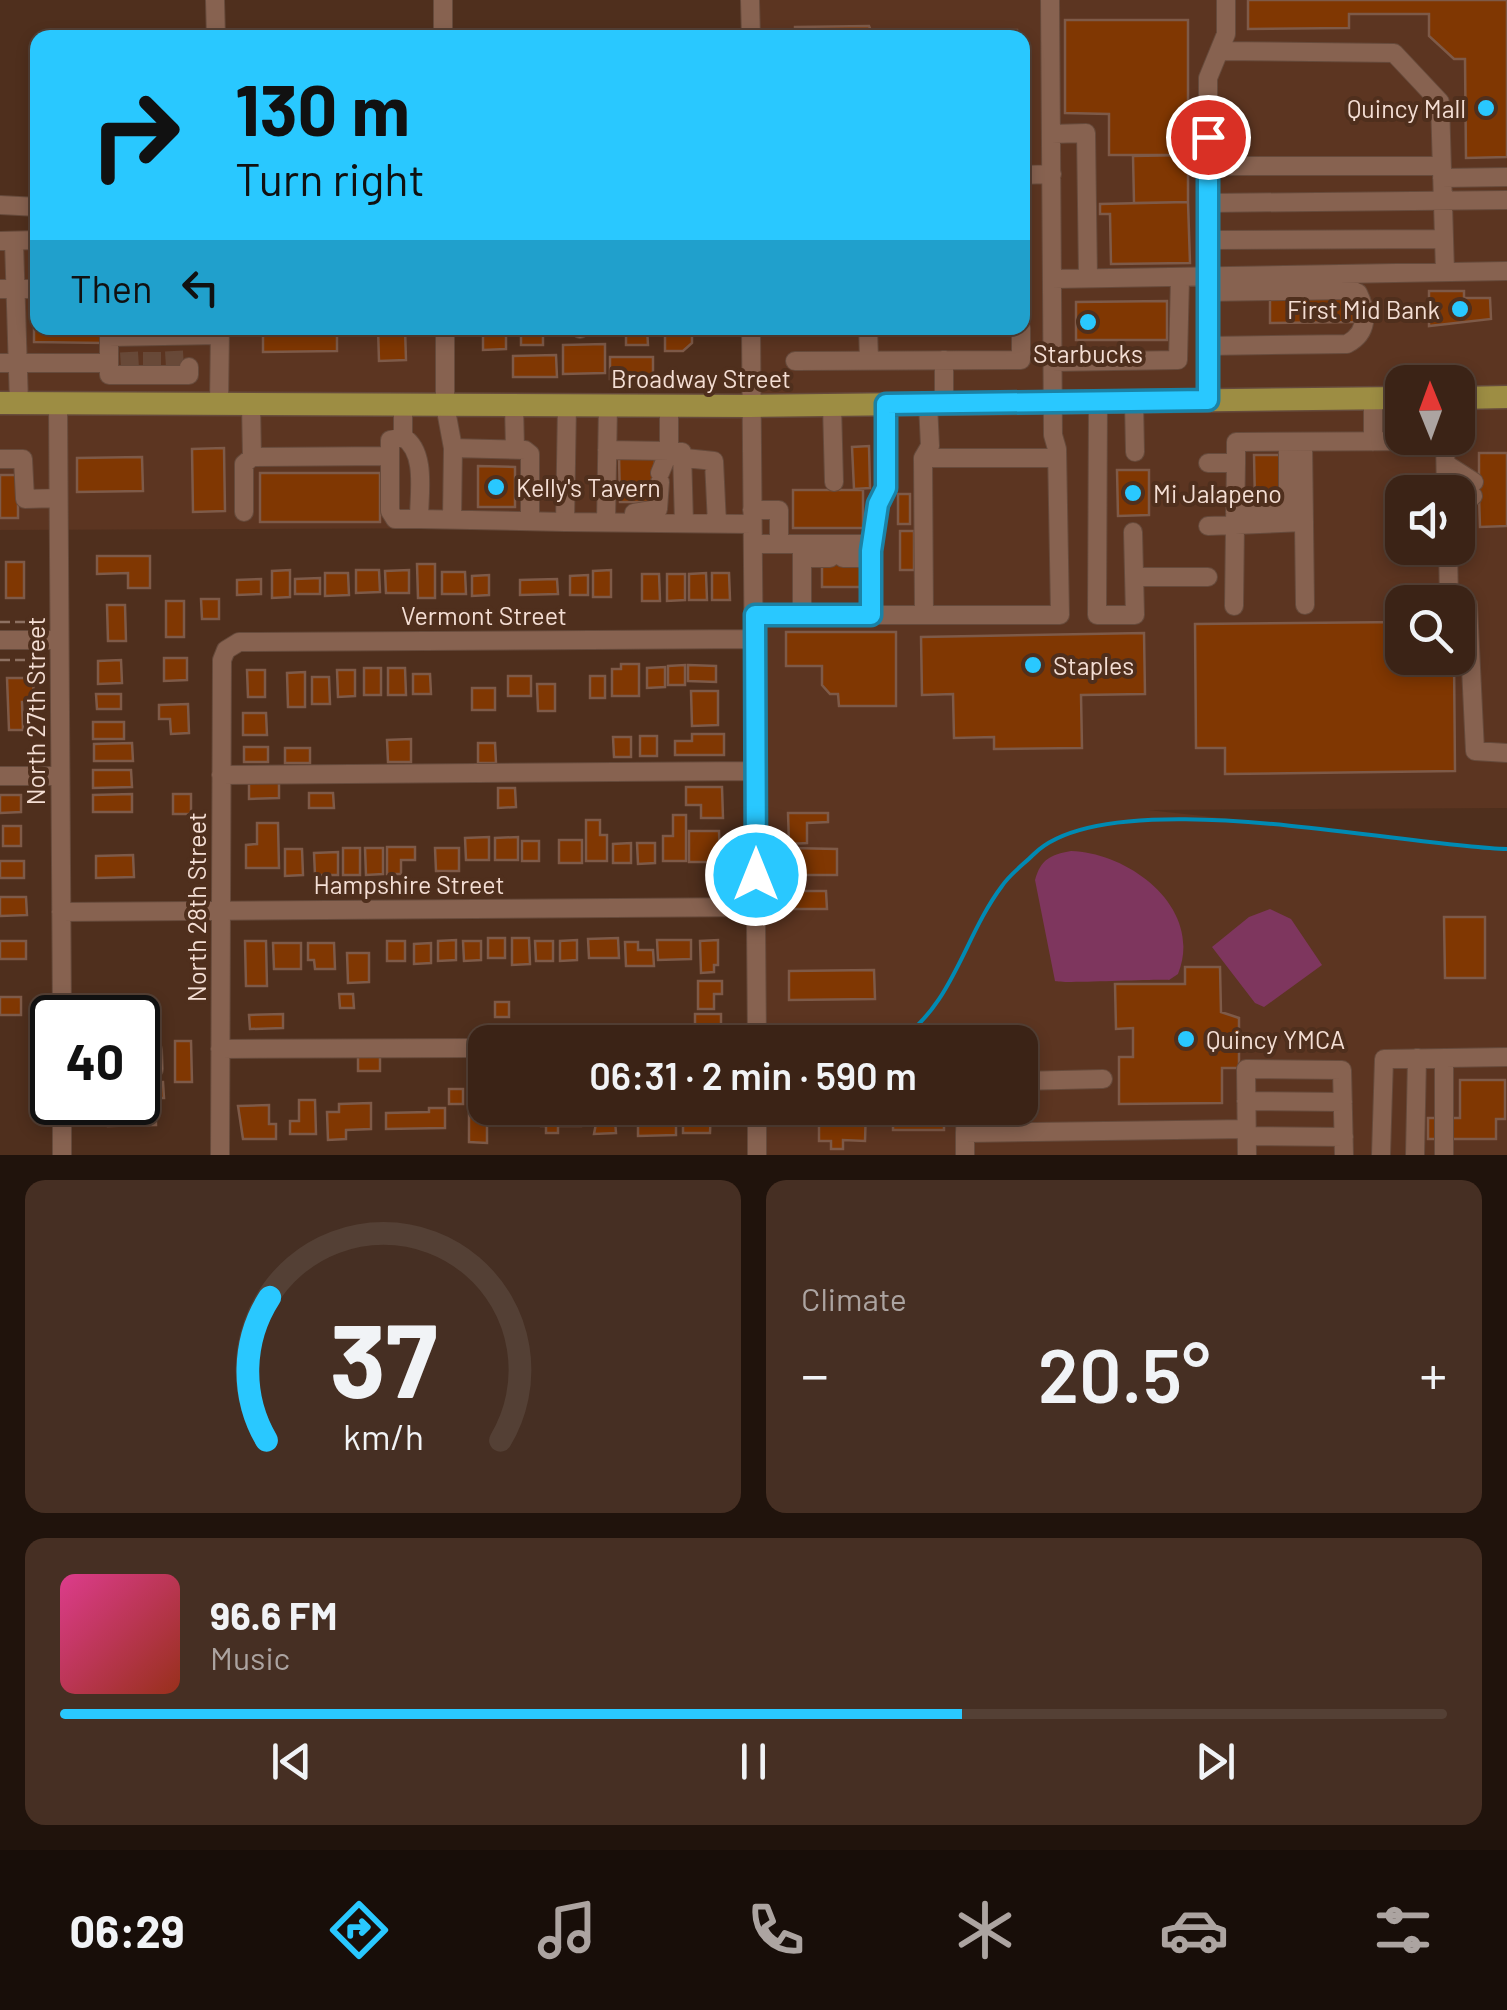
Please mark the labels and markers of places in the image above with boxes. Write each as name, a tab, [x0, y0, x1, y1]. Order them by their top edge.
place label: Quincy Mall	[1347, 93, 1466, 123]
pin	[1166, 95, 1251, 180]
marker: Quincy Mall	[1475, 97, 1497, 119]
place label: First Mid Bank	[1287, 294, 1440, 324]
marker: First Mid Bank	[1449, 298, 1471, 320]
marker: Starbucks	[1077, 311, 1099, 333]
place label: Starbucks	[1033, 338, 1143, 368]
place label: Kelly's Tavern	[516, 472, 661, 502]
marker: Kelly's Tavern	[485, 476, 507, 498]
place label: Mi Jalapeno	[1153, 478, 1282, 508]
marker: Mi Jalapeno	[1122, 482, 1144, 504]
place label: Staples	[1053, 650, 1134, 680]
marker: Staples	[1022, 654, 1044, 676]
place label: Quincy YMCA	[1206, 1024, 1345, 1054]
marker: Quincy YMCA	[1175, 1028, 1197, 1050]

